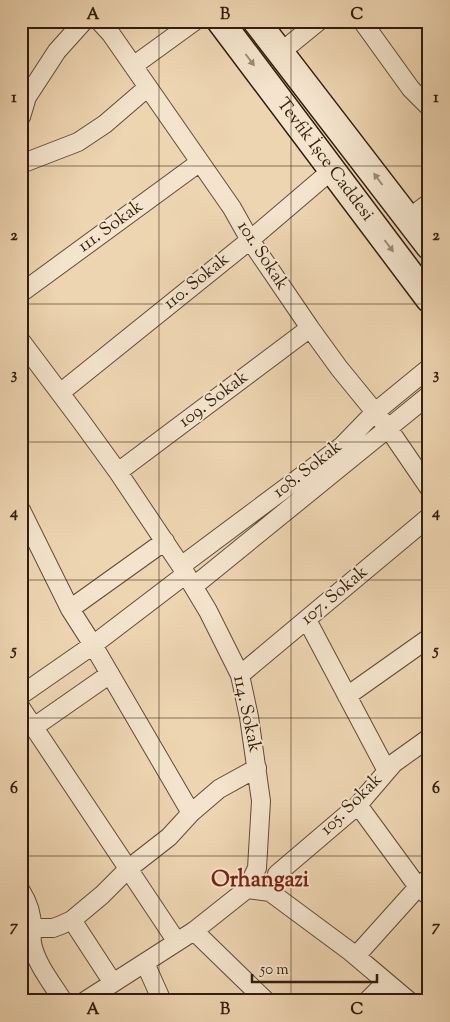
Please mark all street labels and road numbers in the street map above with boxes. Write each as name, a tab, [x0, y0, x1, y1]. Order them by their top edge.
street label: Tevfik İşce Caddesi	[270, 93, 380, 227]
street label: 111. Sokak	[73, 194, 149, 260]
street label: 101. Sokak	[230, 216, 294, 296]
street label: 110. Sokak	[159, 247, 236, 317]
street label: 109. Sokak	[174, 365, 254, 435]
street label: 108. Sokak	[268, 435, 348, 505]
street label: 107. Sokak	[296, 560, 374, 632]
street label: 114. Sokak	[225, 673, 267, 755]
street label: 105. Sokak	[315, 768, 389, 842]

